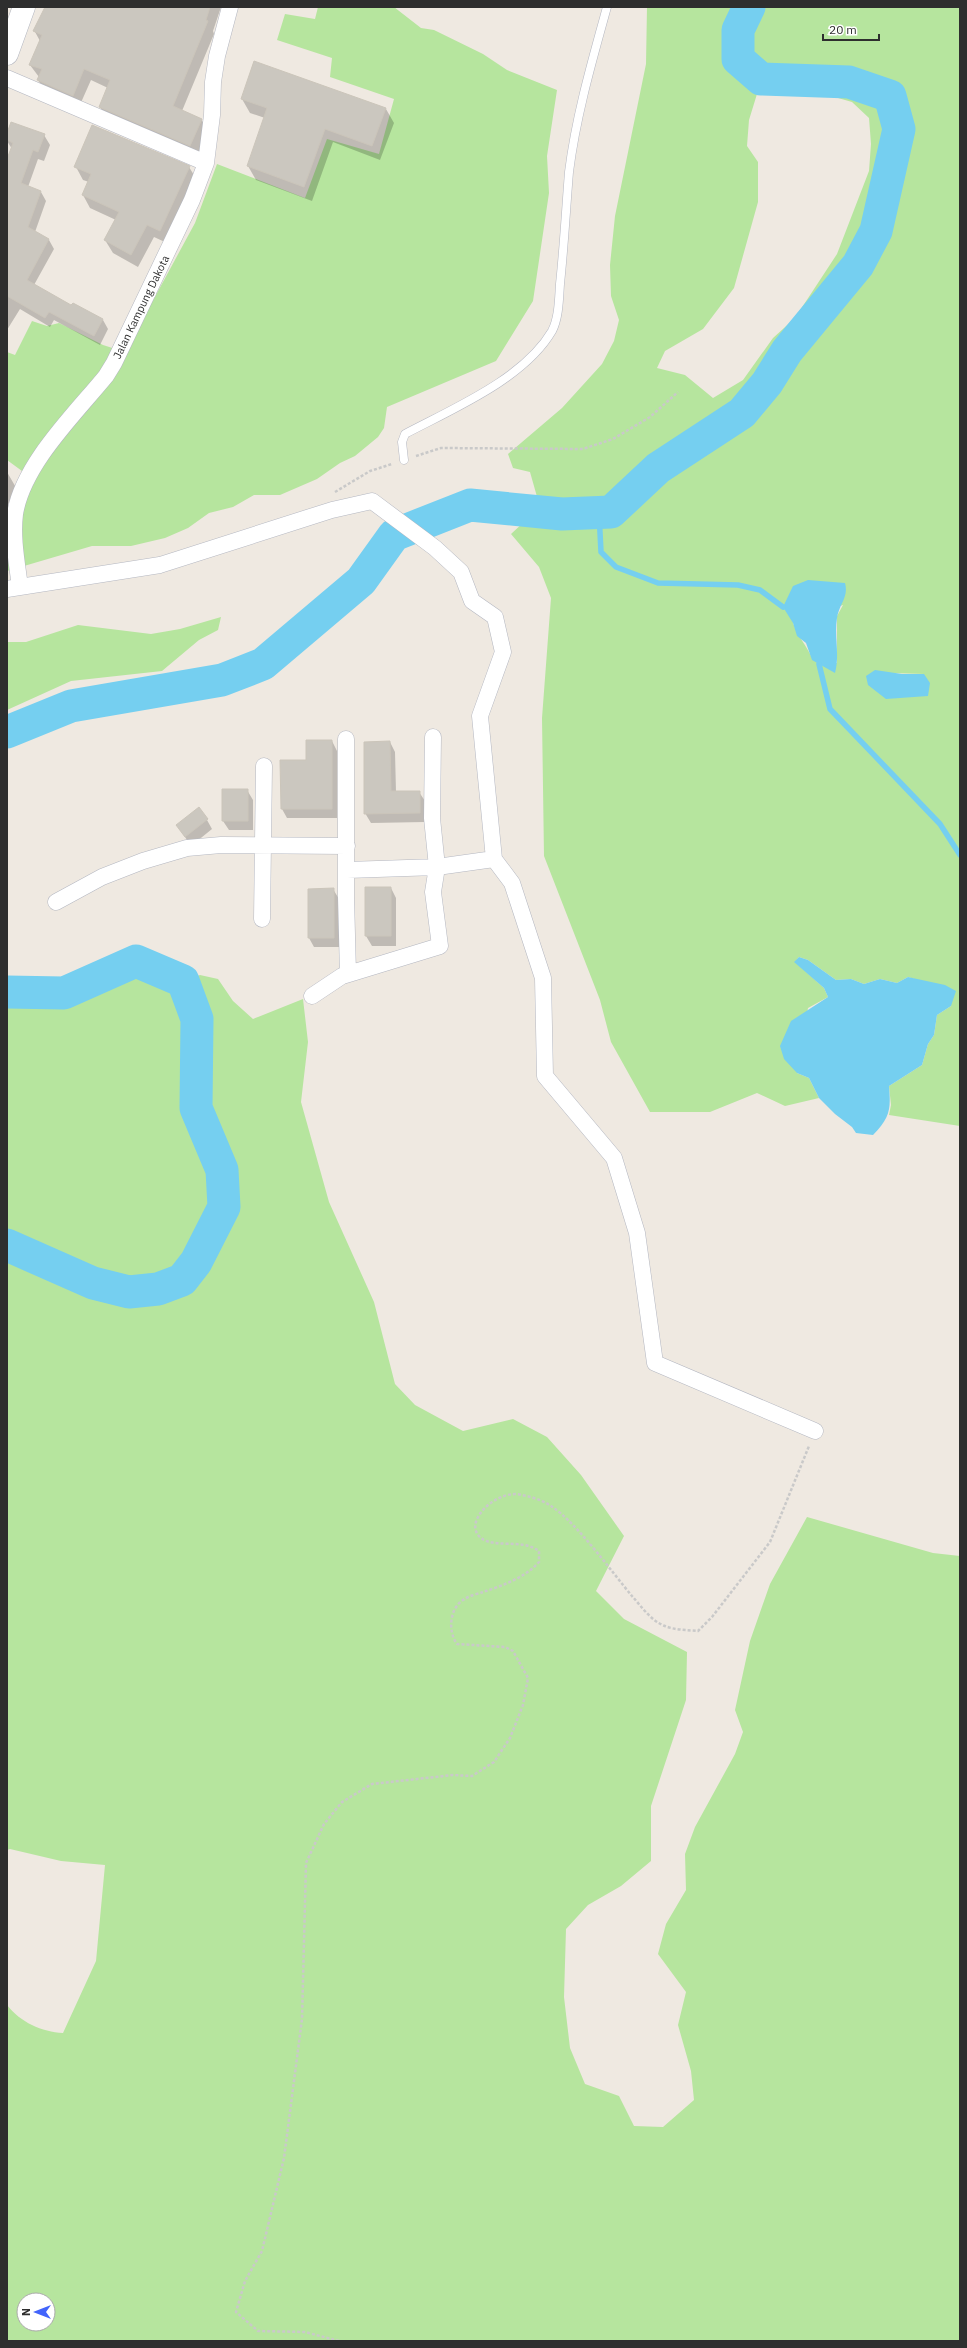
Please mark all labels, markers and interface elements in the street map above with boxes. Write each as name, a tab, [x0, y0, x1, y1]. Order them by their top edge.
scale bar	[823, 16, 879, 42]
text: 20 m	[829, 22, 857, 37]
street label: Jalan Kampung Dakota	[110, 253, 172, 361]
north arrow	[16, 2292, 56, 2332]
text: N	[19, 2308, 33, 2316]

